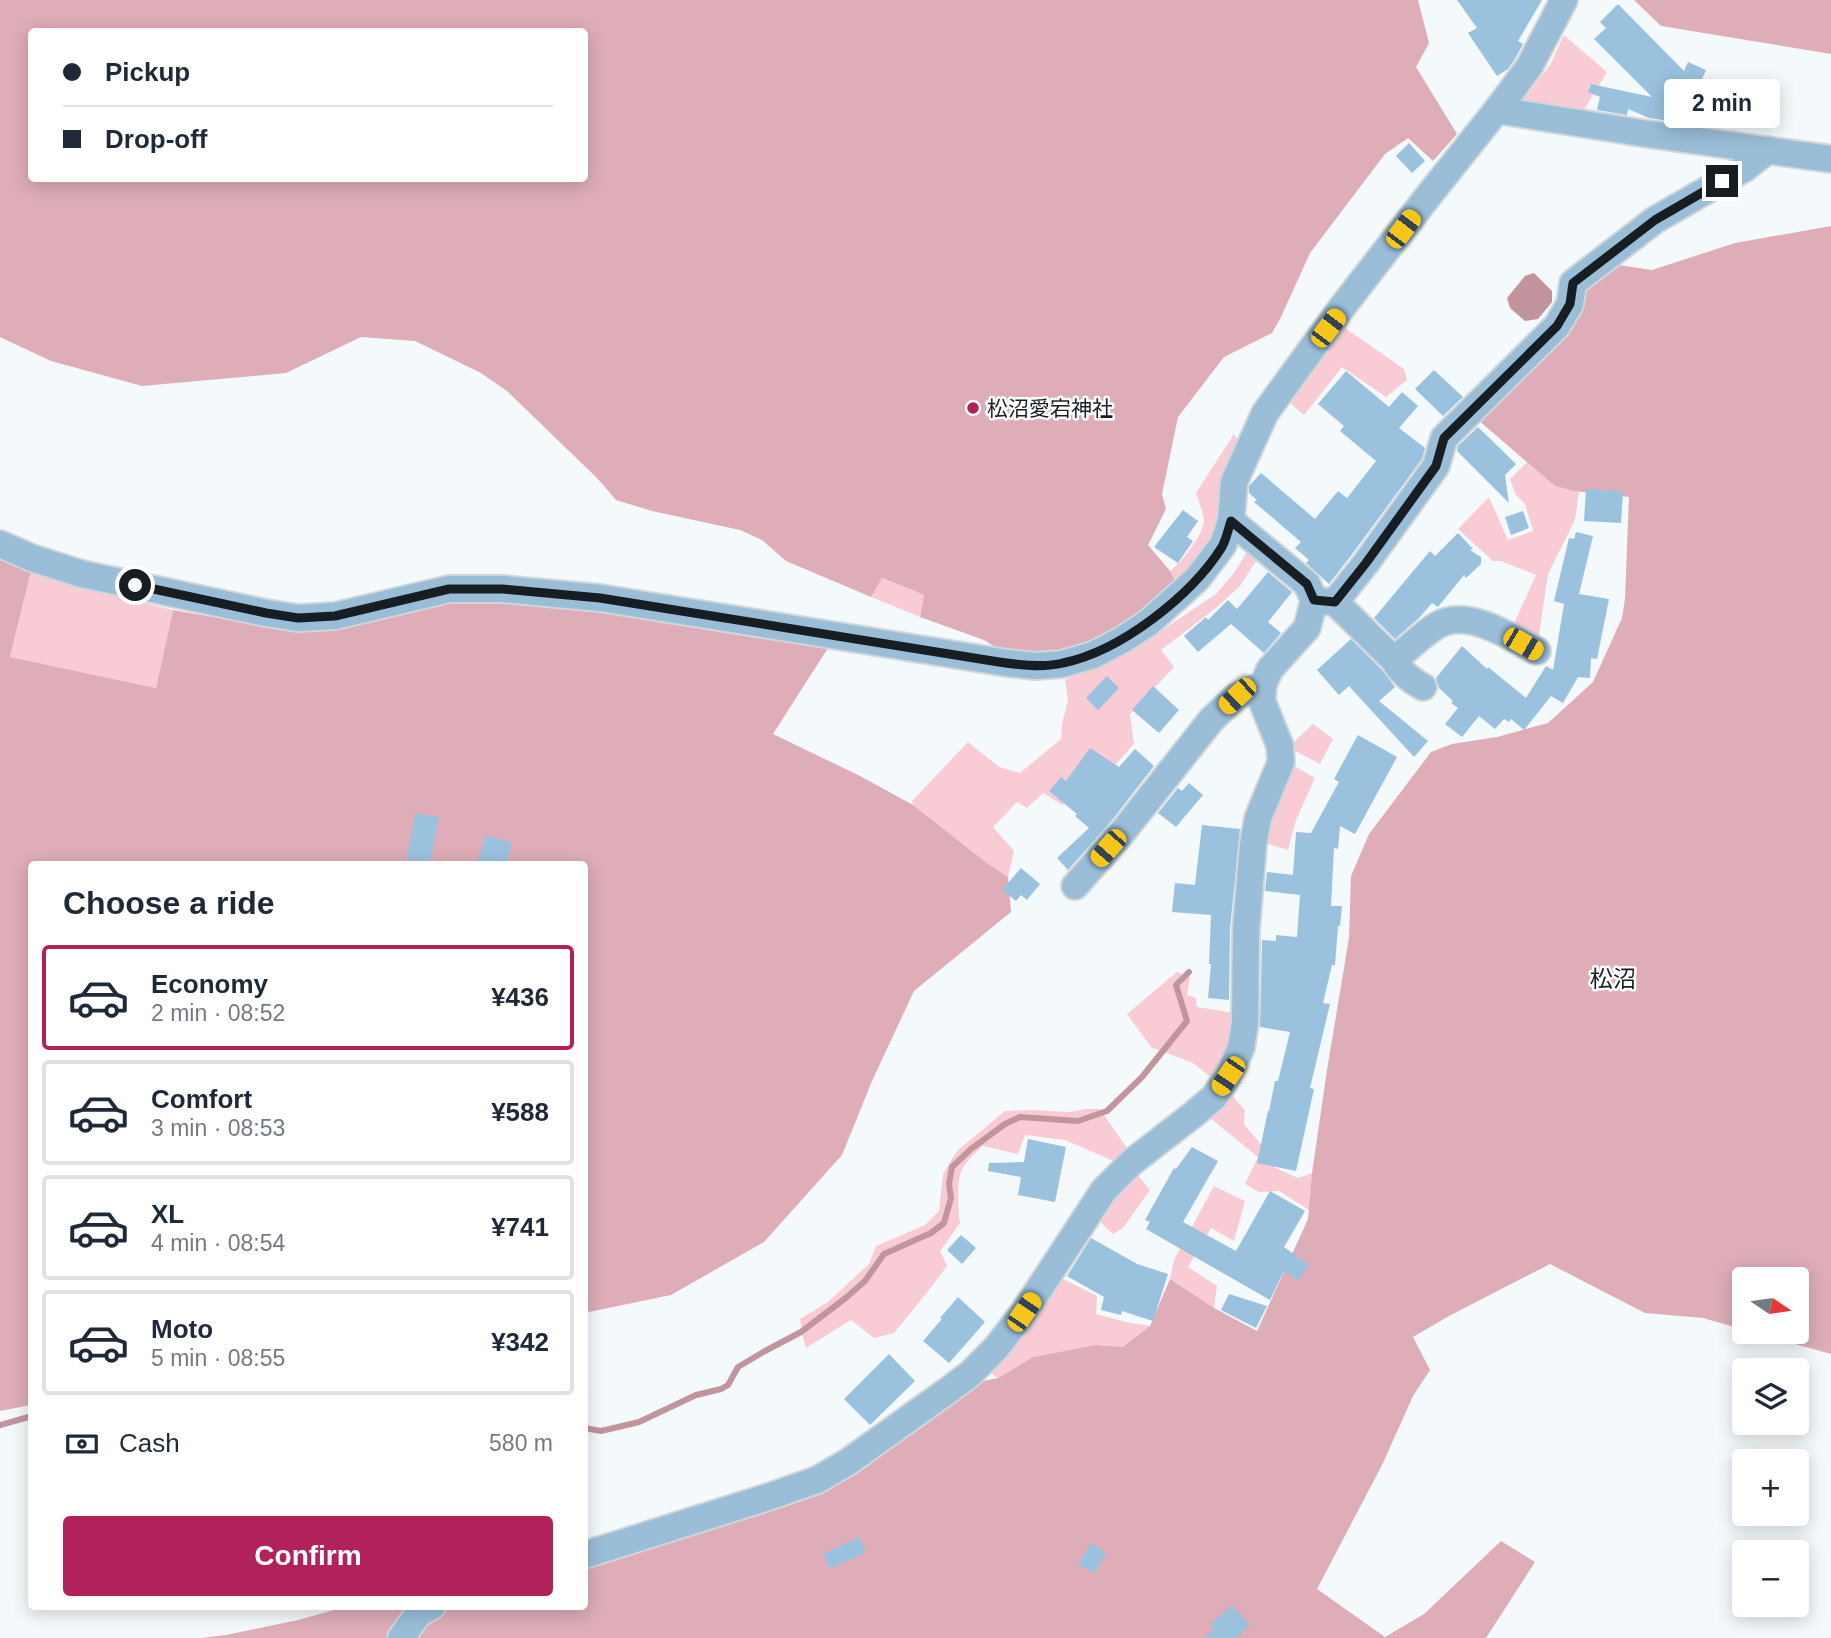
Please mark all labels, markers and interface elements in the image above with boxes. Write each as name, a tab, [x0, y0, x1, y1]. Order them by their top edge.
text: Pickup	[105, 57, 190, 87]
callout: 2 min	[1664, 80, 1780, 128]
text: 2 min	[1692, 90, 1752, 116]
text: Drop-off	[105, 124, 208, 154]
route end	[1706, 165, 1738, 197]
car	[1382, 206, 1425, 252]
car	[1307, 305, 1350, 351]
place label: 松沼愛宕神社	[987, 397, 1113, 420]
marker: 松沼愛宕神社	[965, 400, 981, 416]
route start	[119, 569, 151, 601]
car	[1500, 624, 1547, 664]
car	[1215, 674, 1260, 718]
car	[1087, 825, 1130, 871]
text: Choose a ride	[63, 885, 275, 921]
icon: car	[67, 966, 130, 1029]
district label: 松沼	[1590, 966, 1636, 992]
text: Economy	[151, 969, 268, 999]
text: ¥436	[491, 982, 549, 1012]
text: 2 min · 08:52	[151, 1000, 285, 1026]
car	[1208, 1053, 1249, 1099]
icon: car	[67, 1081, 130, 1144]
text: Comfort	[151, 1084, 252, 1114]
text: ¥588	[491, 1097, 549, 1127]
text: 3 min · 08:53	[151, 1115, 285, 1141]
icon: car	[67, 1196, 130, 1259]
text: XL	[151, 1199, 184, 1229]
text: ¥741	[491, 1212, 549, 1242]
text: 4 min · 08:54	[151, 1230, 285, 1256]
north arrow	[1732, 1267, 1810, 1344]
map controls	[1732, 1267, 1809, 1617]
car	[1004, 1289, 1045, 1335]
icon: car	[67, 1311, 130, 1374]
text: Moto	[151, 1314, 213, 1344]
text: ¥342	[491, 1327, 549, 1357]
text: 5 min · 08:55	[151, 1345, 285, 1371]
button: layers	[1732, 1358, 1809, 1435]
icon: cash	[63, 1425, 101, 1463]
text: Cash	[119, 1428, 180, 1458]
text: 580 m	[489, 1430, 553, 1456]
button: +	[1732, 1449, 1809, 1526]
button: Confirm	[63, 1516, 553, 1596]
button: −	[1732, 1540, 1809, 1617]

